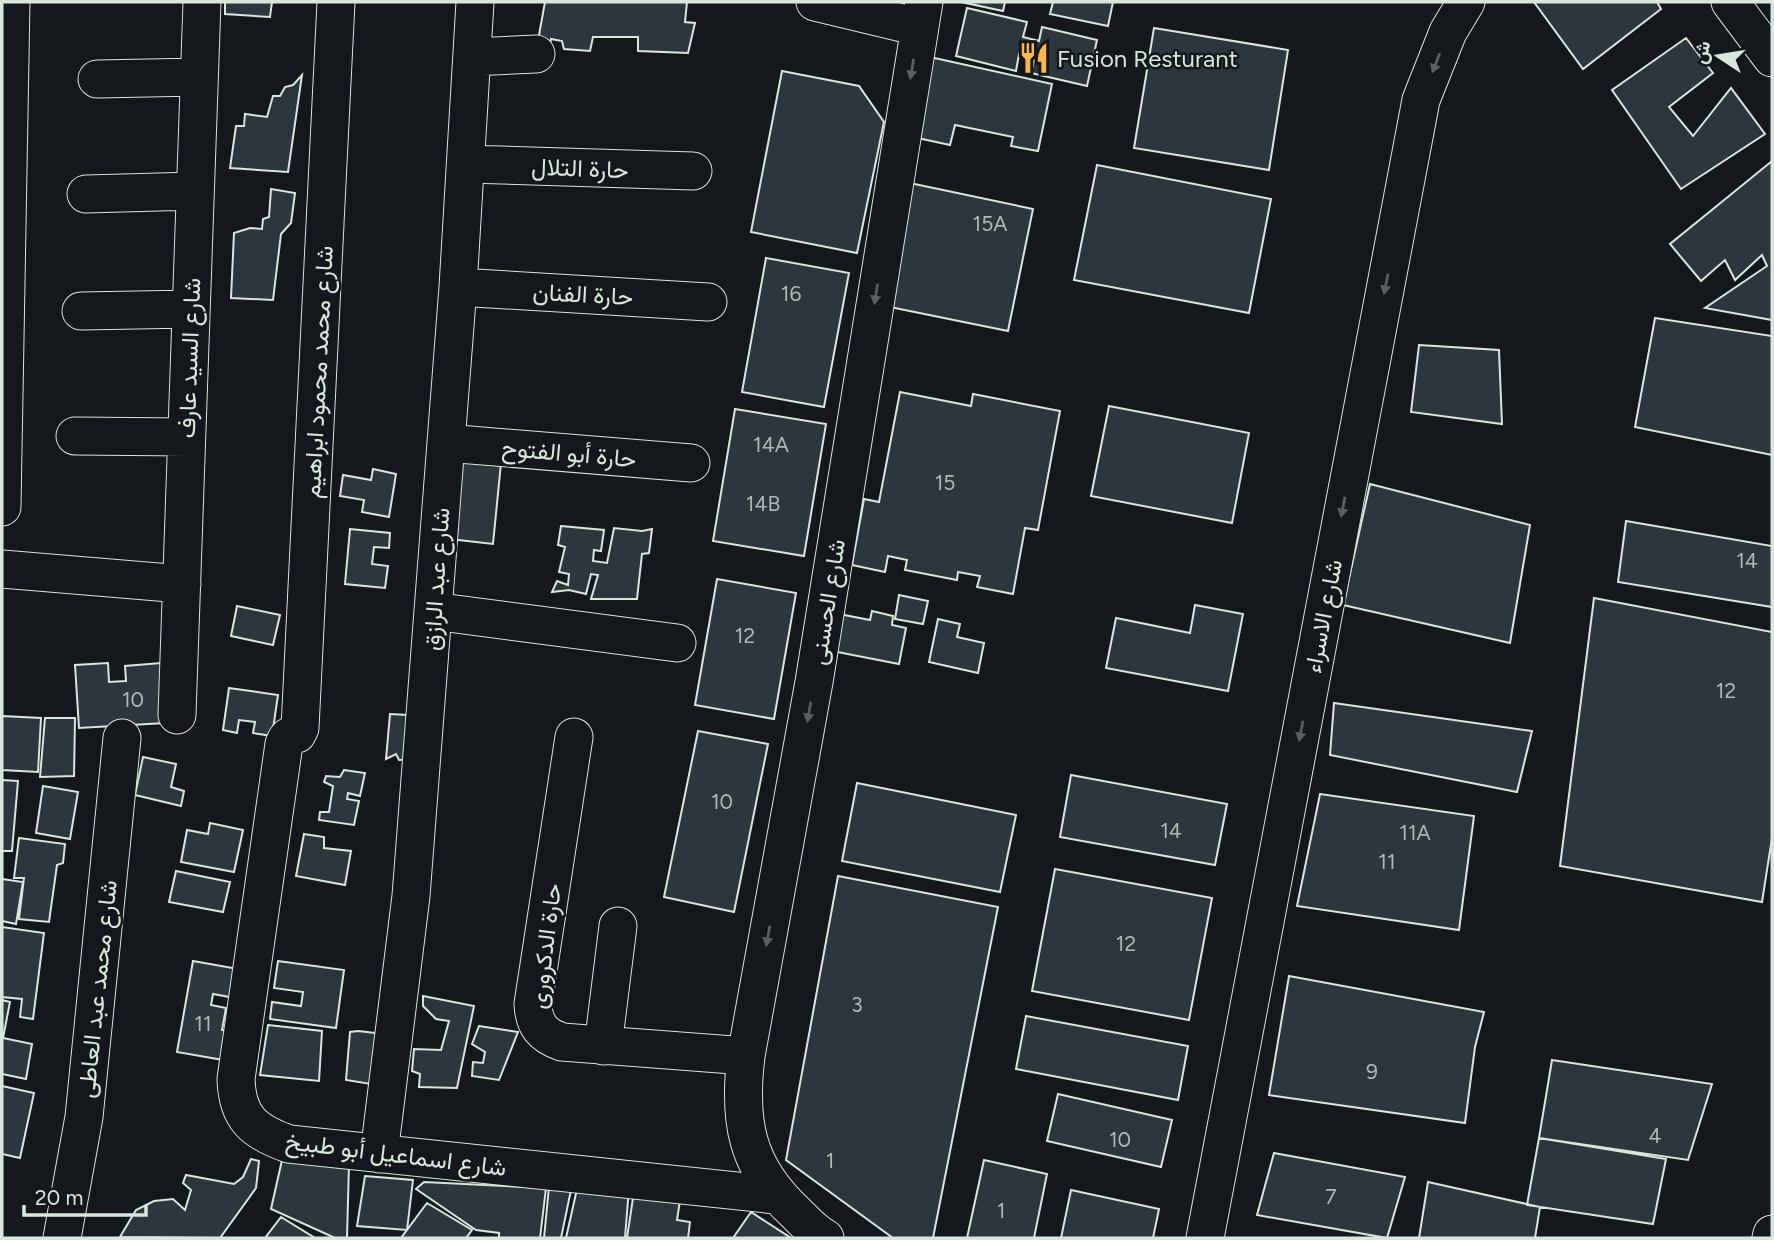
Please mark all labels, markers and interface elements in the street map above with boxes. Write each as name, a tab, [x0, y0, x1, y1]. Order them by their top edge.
north arrow	[1683, 21, 1753, 91]
text: ش	[1688, 39, 1716, 66]
restaurant icon: Fusion Resturant	[1017, 41, 1051, 75]
place label: Fusion Resturant	[1057, 44, 1238, 73]
one-way arrow	[1430, 52, 1441, 73]
one-way arrow	[906, 58, 917, 80]
street label: حارة التلال	[531, 152, 629, 185]
house number: 15A	[973, 211, 1007, 236]
street label: شارع محمد محمود ابراهيم	[297, 245, 341, 499]
one-way arrow	[1380, 273, 1391, 295]
street label: شارع السيد عارف	[172, 277, 208, 439]
street label: حارة الفنان	[532, 277, 634, 312]
house number: 16	[781, 281, 801, 306]
one-way arrow	[870, 283, 881, 305]
house number: 14A	[753, 432, 789, 457]
street label: حارة أبو الفتوح	[500, 433, 637, 475]
house number: 15	[935, 470, 955, 495]
house number: 14B	[746, 491, 780, 516]
one-way arrow	[1338, 497, 1349, 519]
street label: شارع عبد الرازق	[417, 506, 457, 652]
street label: شارع الحسنى	[803, 537, 853, 667]
house number: 14	[1736, 548, 1758, 573]
street label: شارع الاسراء	[1298, 557, 1350, 676]
house number: 12	[735, 623, 755, 648]
house number: 12	[1716, 678, 1736, 703]
house number: 10	[122, 687, 144, 712]
one-way arrow	[803, 701, 814, 723]
one-way arrow	[1295, 720, 1306, 742]
house number: 10	[711, 789, 733, 814]
house number: 14	[1160, 818, 1182, 843]
house number: 11A	[1399, 820, 1431, 845]
house number: 11	[1378, 849, 1396, 874]
street label: شارع محمد عبد العاطى	[71, 879, 125, 1100]
street label: حارة الدكرورى	[523, 882, 568, 1011]
one-way arrow	[762, 925, 773, 947]
house number: 12	[1116, 931, 1136, 956]
house number: 3	[851, 992, 863, 1017]
house number: 11	[194, 1011, 212, 1036]
house number: 9	[1366, 1059, 1378, 1084]
house number: 4	[1648, 1123, 1662, 1148]
street label: شارع اسماعيل أبو طبيخ	[283, 1126, 508, 1185]
house number: 10	[1109, 1127, 1131, 1152]
house number: 1	[826, 1148, 834, 1173]
scale bar	[24, 1174, 147, 1218]
house number: 7	[1325, 1184, 1337, 1209]
text: 20 m	[35, 1185, 83, 1210]
house number: 1	[997, 1198, 1005, 1223]

